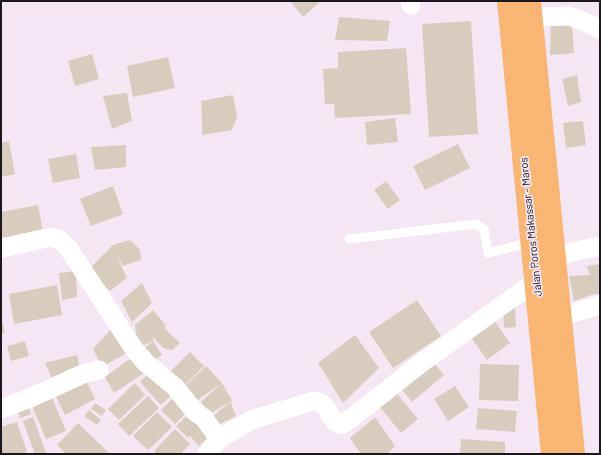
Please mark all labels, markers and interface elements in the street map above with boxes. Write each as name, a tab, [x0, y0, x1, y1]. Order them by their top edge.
street label: Jalan Poros Makassar - Maros	[516, 157, 544, 297]

